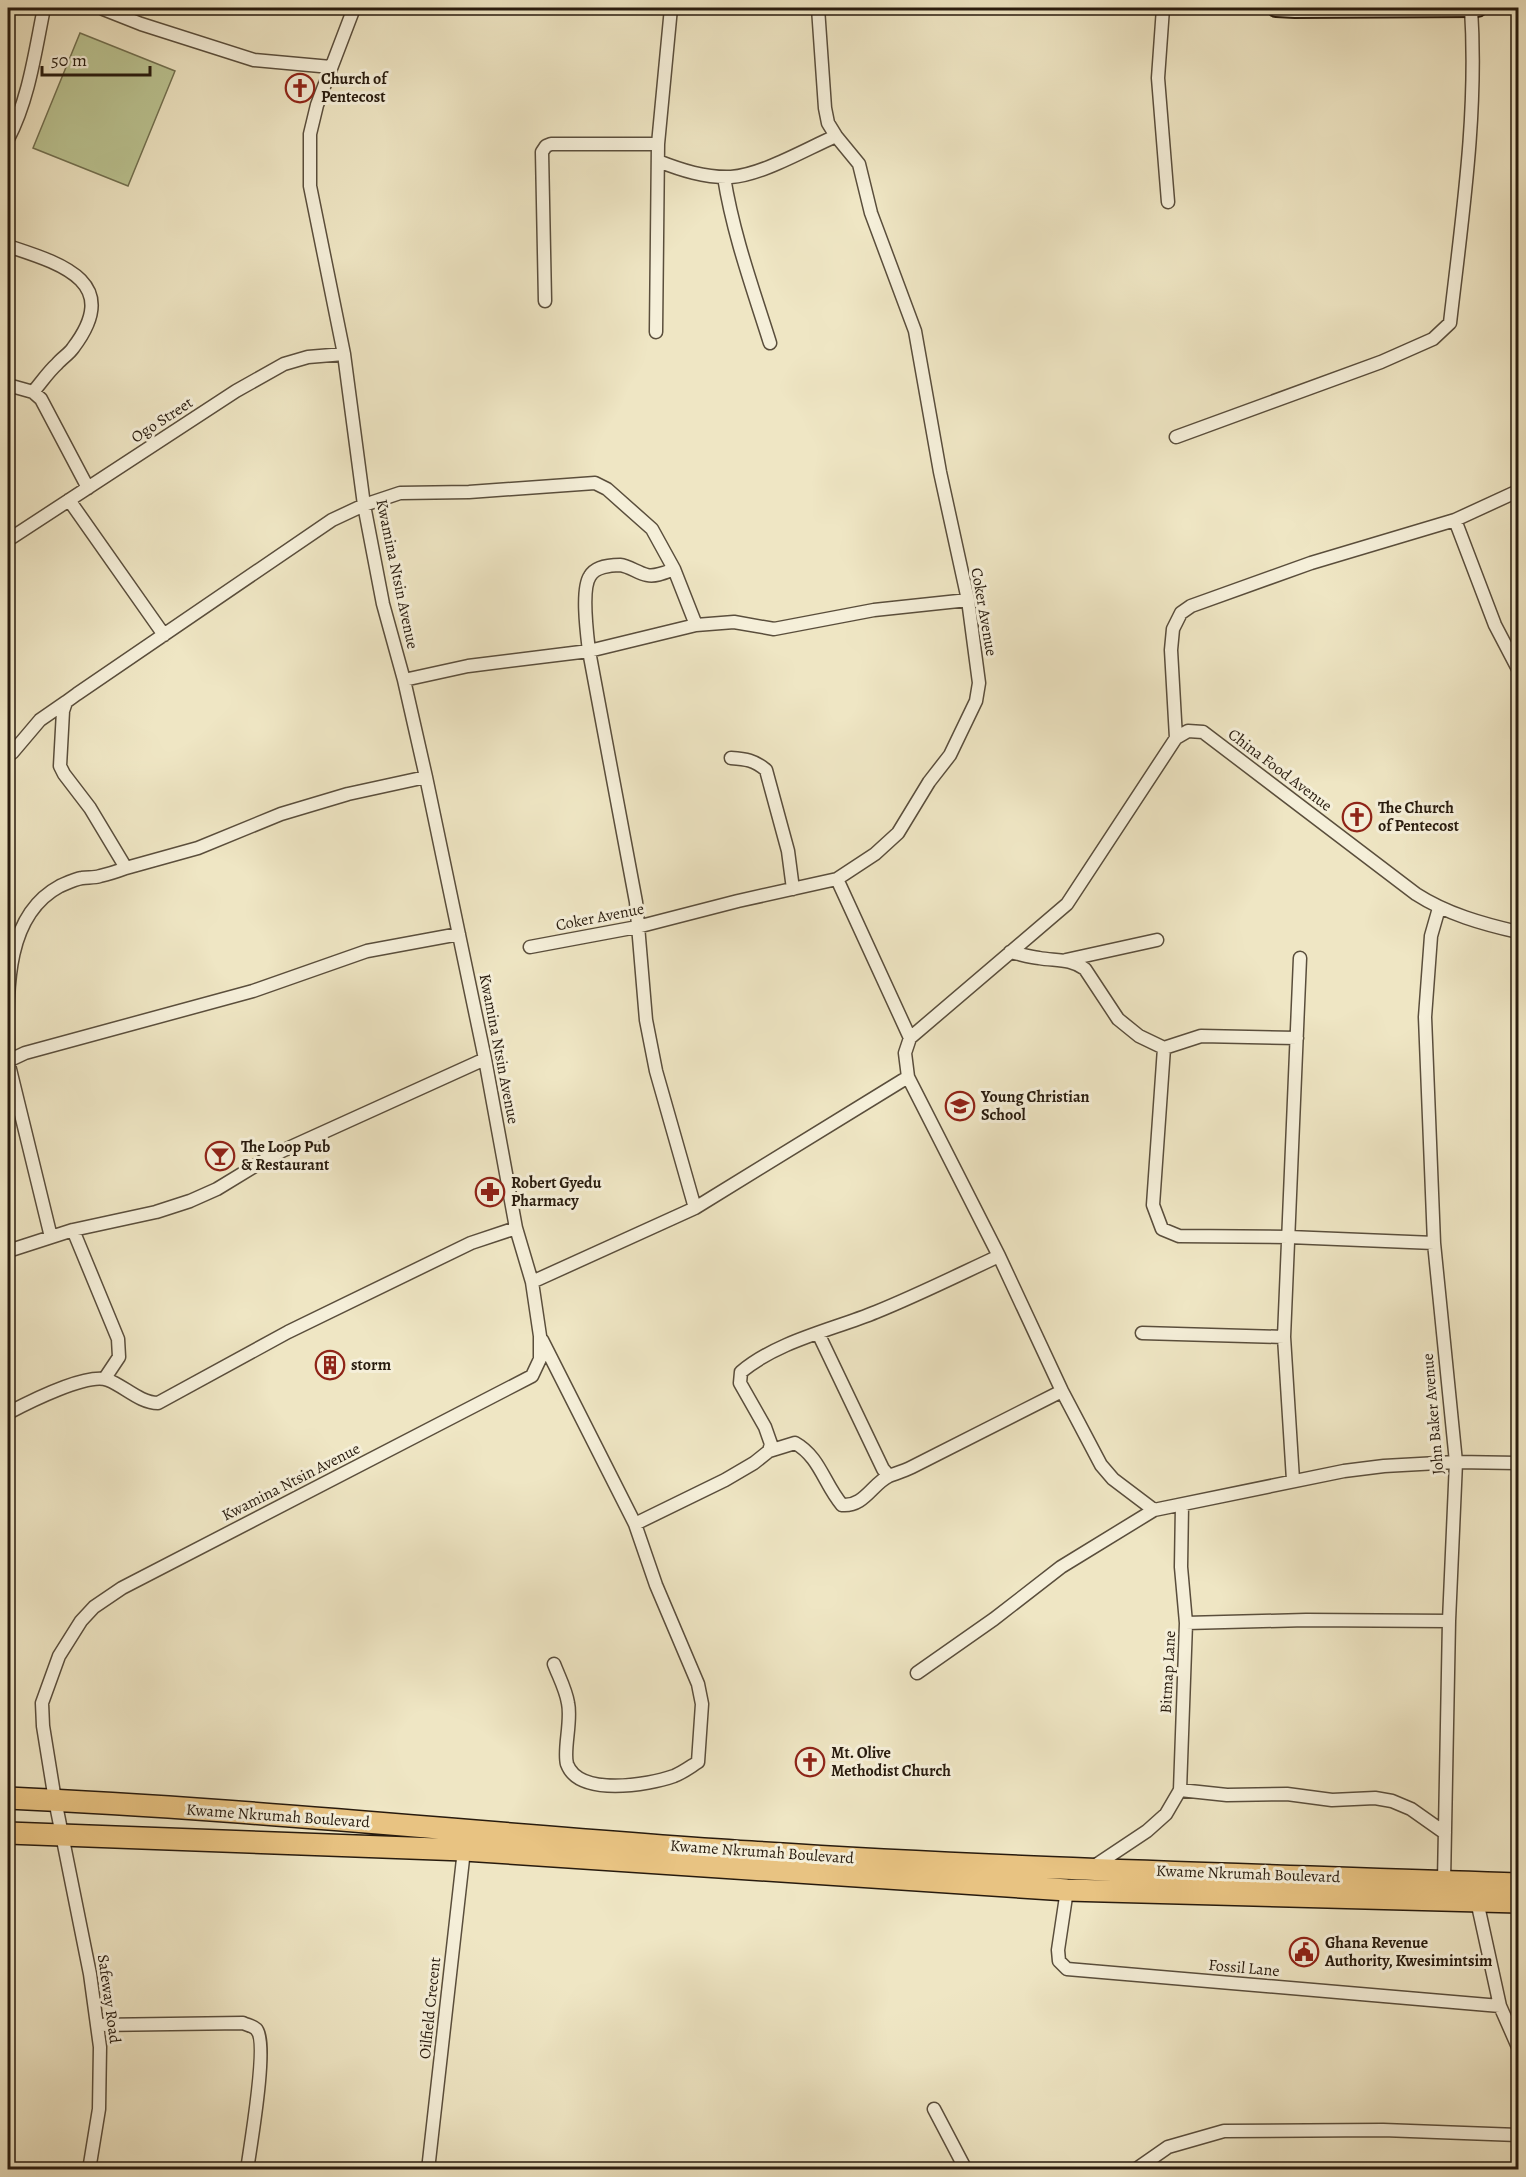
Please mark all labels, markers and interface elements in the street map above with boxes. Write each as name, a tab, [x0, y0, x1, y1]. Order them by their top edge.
scale bar	[42, 39, 150, 77]
text: 50 m	[51, 48, 87, 72]
place label: Church of Pentecost	[321, 68, 389, 108]
church icon: Church of Pentecost	[284, 72, 316, 104]
street label: Ogo Street	[127, 392, 197, 448]
street label: Kwamina Ntsin Avenue	[370, 497, 424, 651]
street label: Coker Avenue	[965, 566, 1003, 658]
street label: China Food Avenue	[1223, 724, 1337, 816]
place label: The Church of Pentecost	[1378, 797, 1460, 837]
church icon: The Church of Pentecost	[1341, 801, 1373, 833]
street label: Coker Avenue	[554, 898, 646, 936]
street label: Kwamina Ntsin Avenue	[474, 972, 524, 1126]
place label: Young Christian School	[980, 1086, 1090, 1126]
school or university icon: Young Christian School	[944, 1090, 976, 1122]
place label: The Loop Pub & Restaurant	[241, 1136, 330, 1176]
bar icon: The Loop Pub & Restaurant	[204, 1140, 236, 1172]
place label: Robert Gyedu Pharmacy	[511, 1172, 602, 1212]
pharmacy icon: Robert Gyedu Pharmacy	[474, 1176, 506, 1208]
building icon: storm	[314, 1349, 346, 1381]
street label: John Baker Avenue	[1417, 1352, 1449, 1476]
place label: storm	[351, 1354, 392, 1376]
street label: Kwamina Ntsin Avenue	[218, 1438, 364, 1526]
street label: Bitmap Lane	[1155, 1630, 1181, 1714]
place label: Mt. Olive Methodist Church	[831, 1742, 951, 1782]
church icon: Mt. Olive Methodist Church	[794, 1746, 826, 1778]
street label: Kwame Nkrumah Boulevard	[185, 1799, 371, 1833]
street label: Kwame Nkrumah Boulevard	[669, 1835, 855, 1869]
street label: Kwame Nkrumah Boulevard	[1155, 1860, 1341, 1888]
place label: Ghana Revenue Authority, Kwesimintsim	[1324, 1932, 1493, 1972]
public building icon: Ghana Revenue Authority, Kwesimintsim	[1288, 1936, 1320, 1968]
street label: Safeway Road	[92, 1953, 126, 2045]
street label: Fossil Lane	[1207, 1954, 1281, 1982]
street label: Oilfield Crecent	[414, 1956, 446, 2060]

